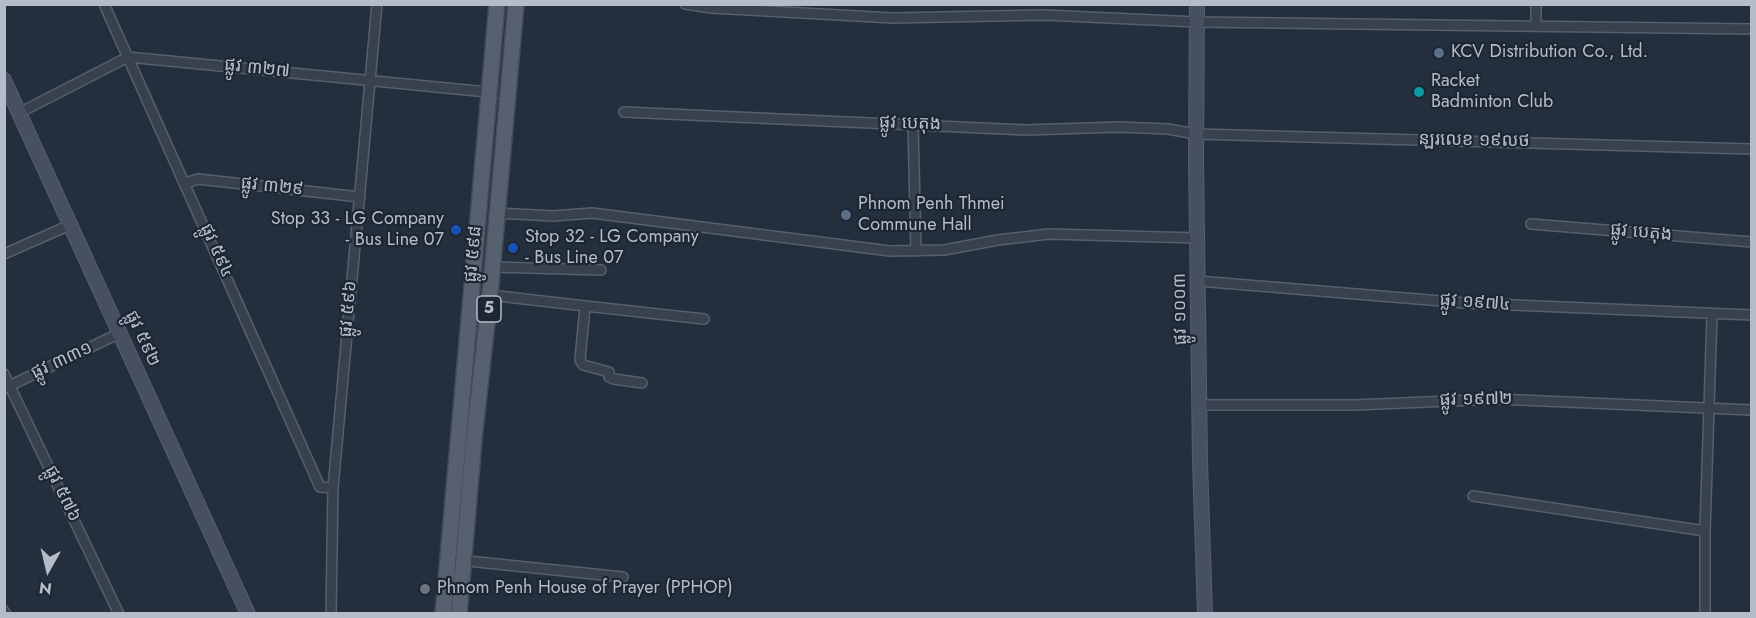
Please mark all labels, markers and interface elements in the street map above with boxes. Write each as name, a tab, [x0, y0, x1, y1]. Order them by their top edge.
place label: KCV Distribution Co., Ltd.	[1451, 42, 1648, 64]
marker: KCV Distribution Co., Ltd.	[1432, 46, 1446, 60]
street label: ផ្លូវ ៣២៧	[223, 55, 291, 83]
place label: Racket Badminton Club	[1431, 71, 1553, 113]
marker: Racket Badminton Club	[1412, 85, 1426, 99]
street label: ផ្លូវ បេតុង	[879, 112, 941, 136]
street label: ន្ឡរលេខ ១៩លថ	[1418, 129, 1530, 153]
street label: ផ្លូវ ៣២៩	[239, 173, 305, 201]
place label: Phnom Penh Thmei Commune Hall	[858, 194, 1005, 236]
marker: Phnom Penh Thmei Commune Hall	[839, 208, 853, 222]
place label: Stop 33 - LG Company - Bus Line 07	[271, 209, 444, 252]
street label: ផ្លូវ បេតុង	[1609, 220, 1673, 246]
street label: ផ្លូវ ៥៩៤	[195, 221, 237, 281]
marker: Stop 33 - LG Company - Bus Line 07	[449, 223, 463, 237]
street label: ផ្លូវ ៥៩៨	[461, 225, 487, 283]
place label: Stop 32 - LG Company - Bus Line 07	[525, 227, 699, 270]
marker: Stop 32 - LG Company - Bus Line 07	[506, 241, 520, 255]
street label: ផ្លូវ ១០០៣	[1170, 273, 1192, 345]
street label: ផ្លូវ ៥៩៦	[336, 280, 362, 338]
street label: ផ្លូវ ១៩៧៤	[1439, 290, 1511, 316]
road number: 5	[477, 296, 501, 322]
street label: ផ្លូវ ៥៩២	[120, 308, 164, 370]
street label: ផ្លូវ ៣៣១	[28, 337, 96, 385]
street label: ផ្លូវ ១៩៧២	[1439, 389, 1513, 411]
street label: ផ្លូវ ៥៧៦	[39, 462, 85, 526]
north arrow	[18, 540, 78, 600]
text: N	[38, 576, 53, 601]
place label: Phnom Penh House of Prayer (PPHOP)	[437, 578, 733, 600]
marker: Phnom Penh House of Prayer (PPHOP)	[418, 582, 432, 596]

